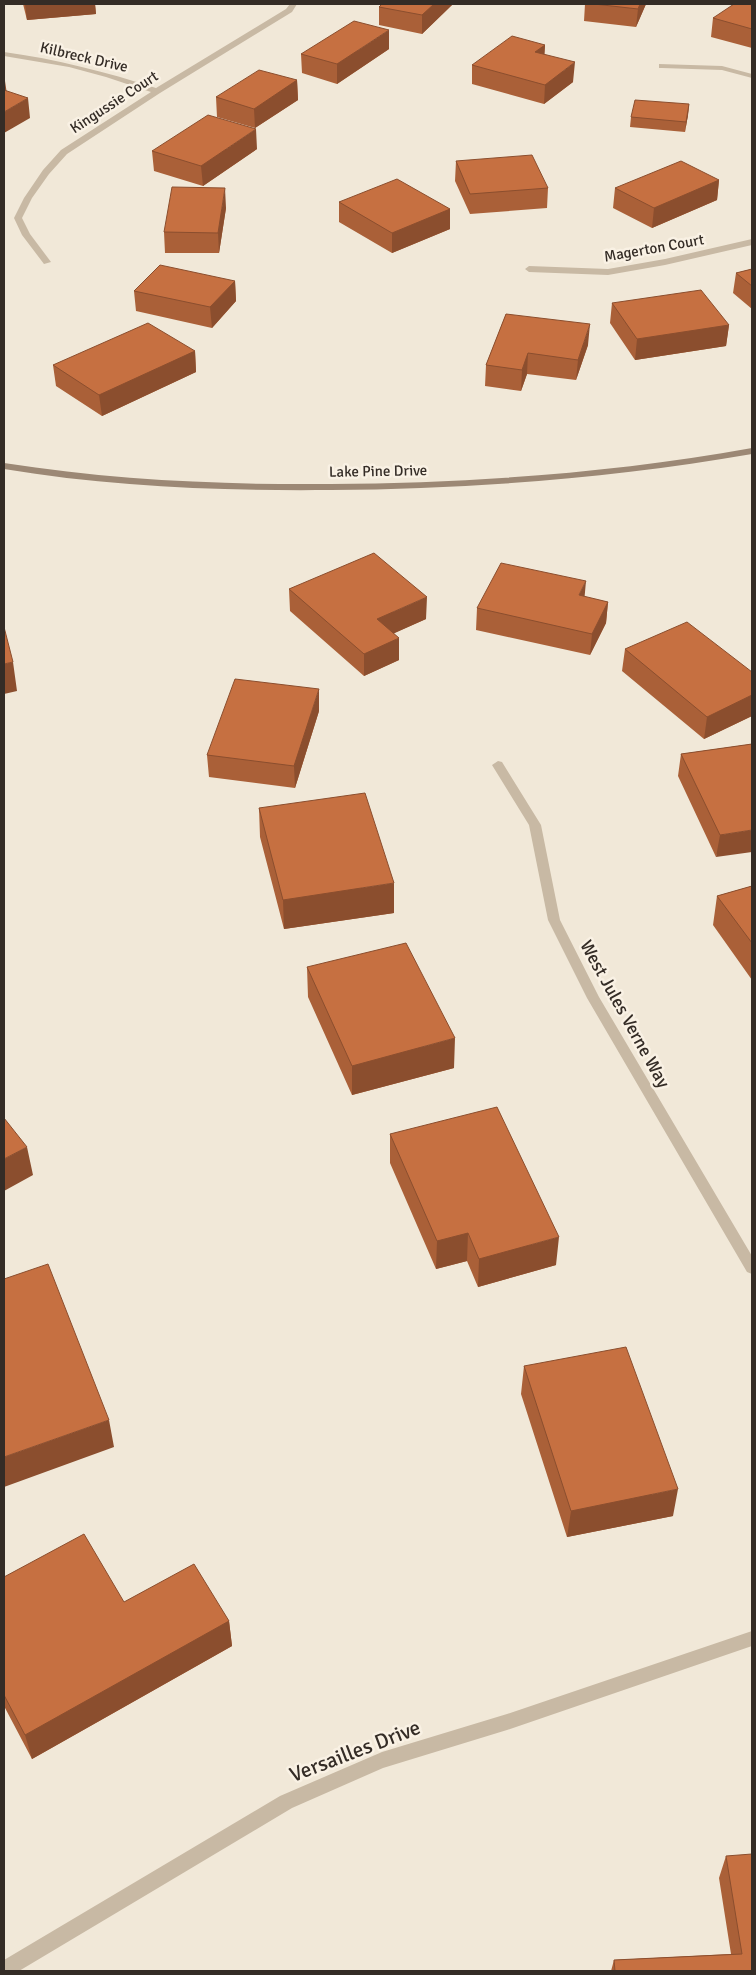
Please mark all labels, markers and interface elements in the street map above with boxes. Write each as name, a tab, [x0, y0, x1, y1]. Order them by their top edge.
street label: Kilbreck Drive	[38, 38, 130, 76]
street label: Kingussie Court	[67, 67, 161, 137]
street label: Magerton Court	[603, 230, 705, 266]
street label: Lake Pine Drive	[329, 461, 427, 481]
street label: West Jules Verne Way	[575, 936, 675, 1092]
street label: Versailles Drive	[286, 1714, 424, 1788]

